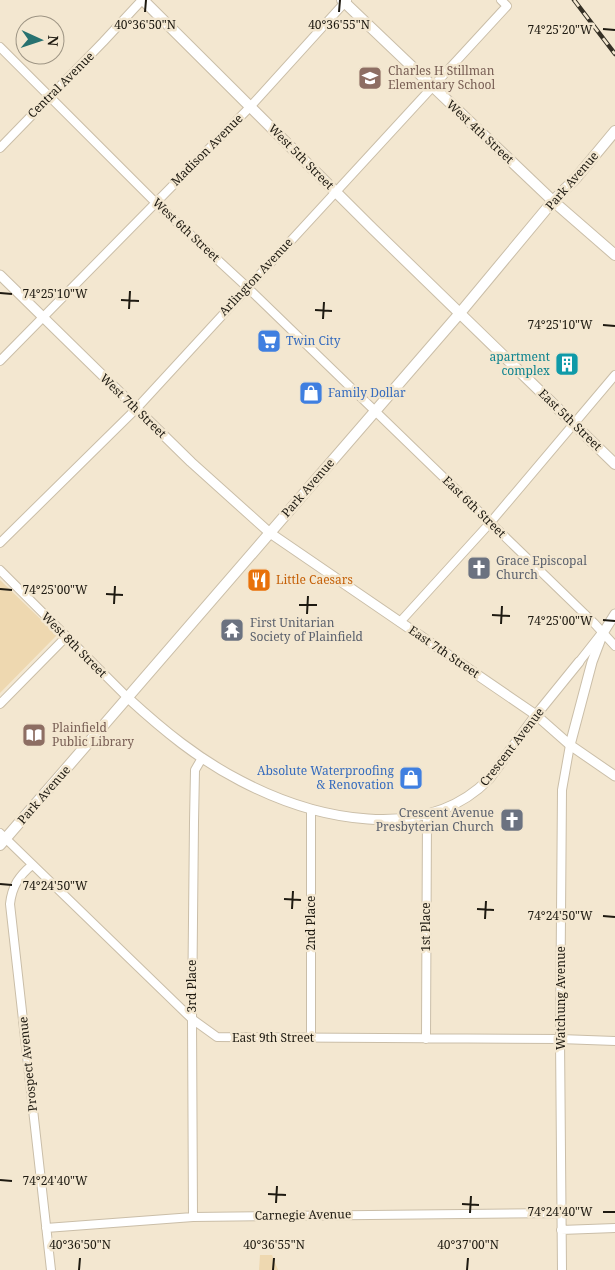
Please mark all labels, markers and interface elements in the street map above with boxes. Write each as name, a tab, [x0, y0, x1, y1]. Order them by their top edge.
north arrow	[15, 15, 65, 65]
text: 40°36'50"N	[114, 16, 176, 33]
text: 40°36'55"N	[308, 16, 370, 33]
text: 74°25'20"W	[527, 21, 593, 38]
text: N	[44, 35, 63, 47]
street label: Central Avenue	[24, 48, 98, 122]
place label: Charles H Stillman Elementary School	[388, 62, 496, 93]
school or university icon: Charles H Stillman Elementary School	[357, 65, 383, 91]
street label: West 4th Street	[443, 96, 518, 167]
street label: Madison Avenue	[167, 110, 246, 189]
street label: West 5th Street	[265, 120, 338, 193]
street label: Park Avenue	[541, 148, 602, 214]
street label: West 6th Street	[149, 194, 224, 265]
street label: Arlington Avenue	[215, 234, 296, 319]
text: 74°25'10"W	[22, 285, 88, 302]
text: 74°25'10"W	[527, 316, 593, 333]
supermarket icon: Twin City	[256, 328, 282, 354]
place label: Twin City	[286, 332, 341, 349]
place label: apartment complex	[490, 348, 550, 379]
building icon: apartment complex	[554, 351, 580, 377]
street label: West 7th Street	[96, 370, 170, 442]
shop icon: Family Dollar	[298, 380, 324, 406]
place label: Family Dollar	[328, 384, 406, 401]
street label: East 5th Street	[535, 385, 606, 454]
street label: Park Avenue	[277, 455, 338, 521]
street label: East 6th Street	[439, 472, 510, 541]
place label: Grace Episcopal Church	[496, 552, 587, 583]
church icon: Grace Episcopal Church	[466, 555, 492, 581]
restaurant icon: Little Caesars	[246, 567, 272, 593]
place label: Little Caesars	[276, 571, 353, 588]
text: 74°25'00"W	[22, 581, 88, 598]
street label: West 8th Street	[38, 608, 111, 681]
text: 74°25'00"W	[527, 612, 593, 629]
place label: First Unitarian Society of Plainfield	[250, 614, 364, 645]
temple icon: First Unitarian Society of Plainfield	[219, 617, 245, 643]
street label: East 7th Street	[405, 622, 483, 682]
street label: Crescent Avenue	[476, 704, 548, 789]
place label: Plainfield Public Library	[52, 719, 134, 750]
library icon: Plainfield Public Library	[21, 722, 47, 748]
street label: Park Avenue	[13, 762, 74, 828]
place label: Absolute Waterproofing & Renovation	[257, 762, 395, 793]
shop icon: Absolute Waterproofing & Renovation	[398, 765, 424, 791]
place label: Crescent Avenue Presbyterian Church	[376, 804, 494, 835]
church icon: Crescent Avenue Presbyterian Church	[499, 807, 525, 833]
text: 74°24'50"W	[22, 877, 88, 894]
street label: 2nd Place	[302, 896, 319, 951]
street label: 1st Place	[417, 902, 434, 952]
text: 74°24'50"W	[527, 907, 593, 924]
street label: Watchung Avenue	[552, 946, 569, 1050]
street label: 3rd Place	[183, 960, 200, 1012]
street label: Prospect Avenue	[14, 1016, 41, 1112]
street label: East 9th Street	[232, 1029, 314, 1046]
text: 74°24'40"W	[22, 1172, 88, 1189]
text: 74°24'40"W	[527, 1203, 593, 1220]
street label: Carnegie Avenue	[255, 1205, 351, 1224]
text: 40°36'50"N	[49, 1236, 111, 1253]
text: 40°36'55"N	[243, 1236, 305, 1253]
text: 40°37'00"N	[437, 1236, 499, 1253]

